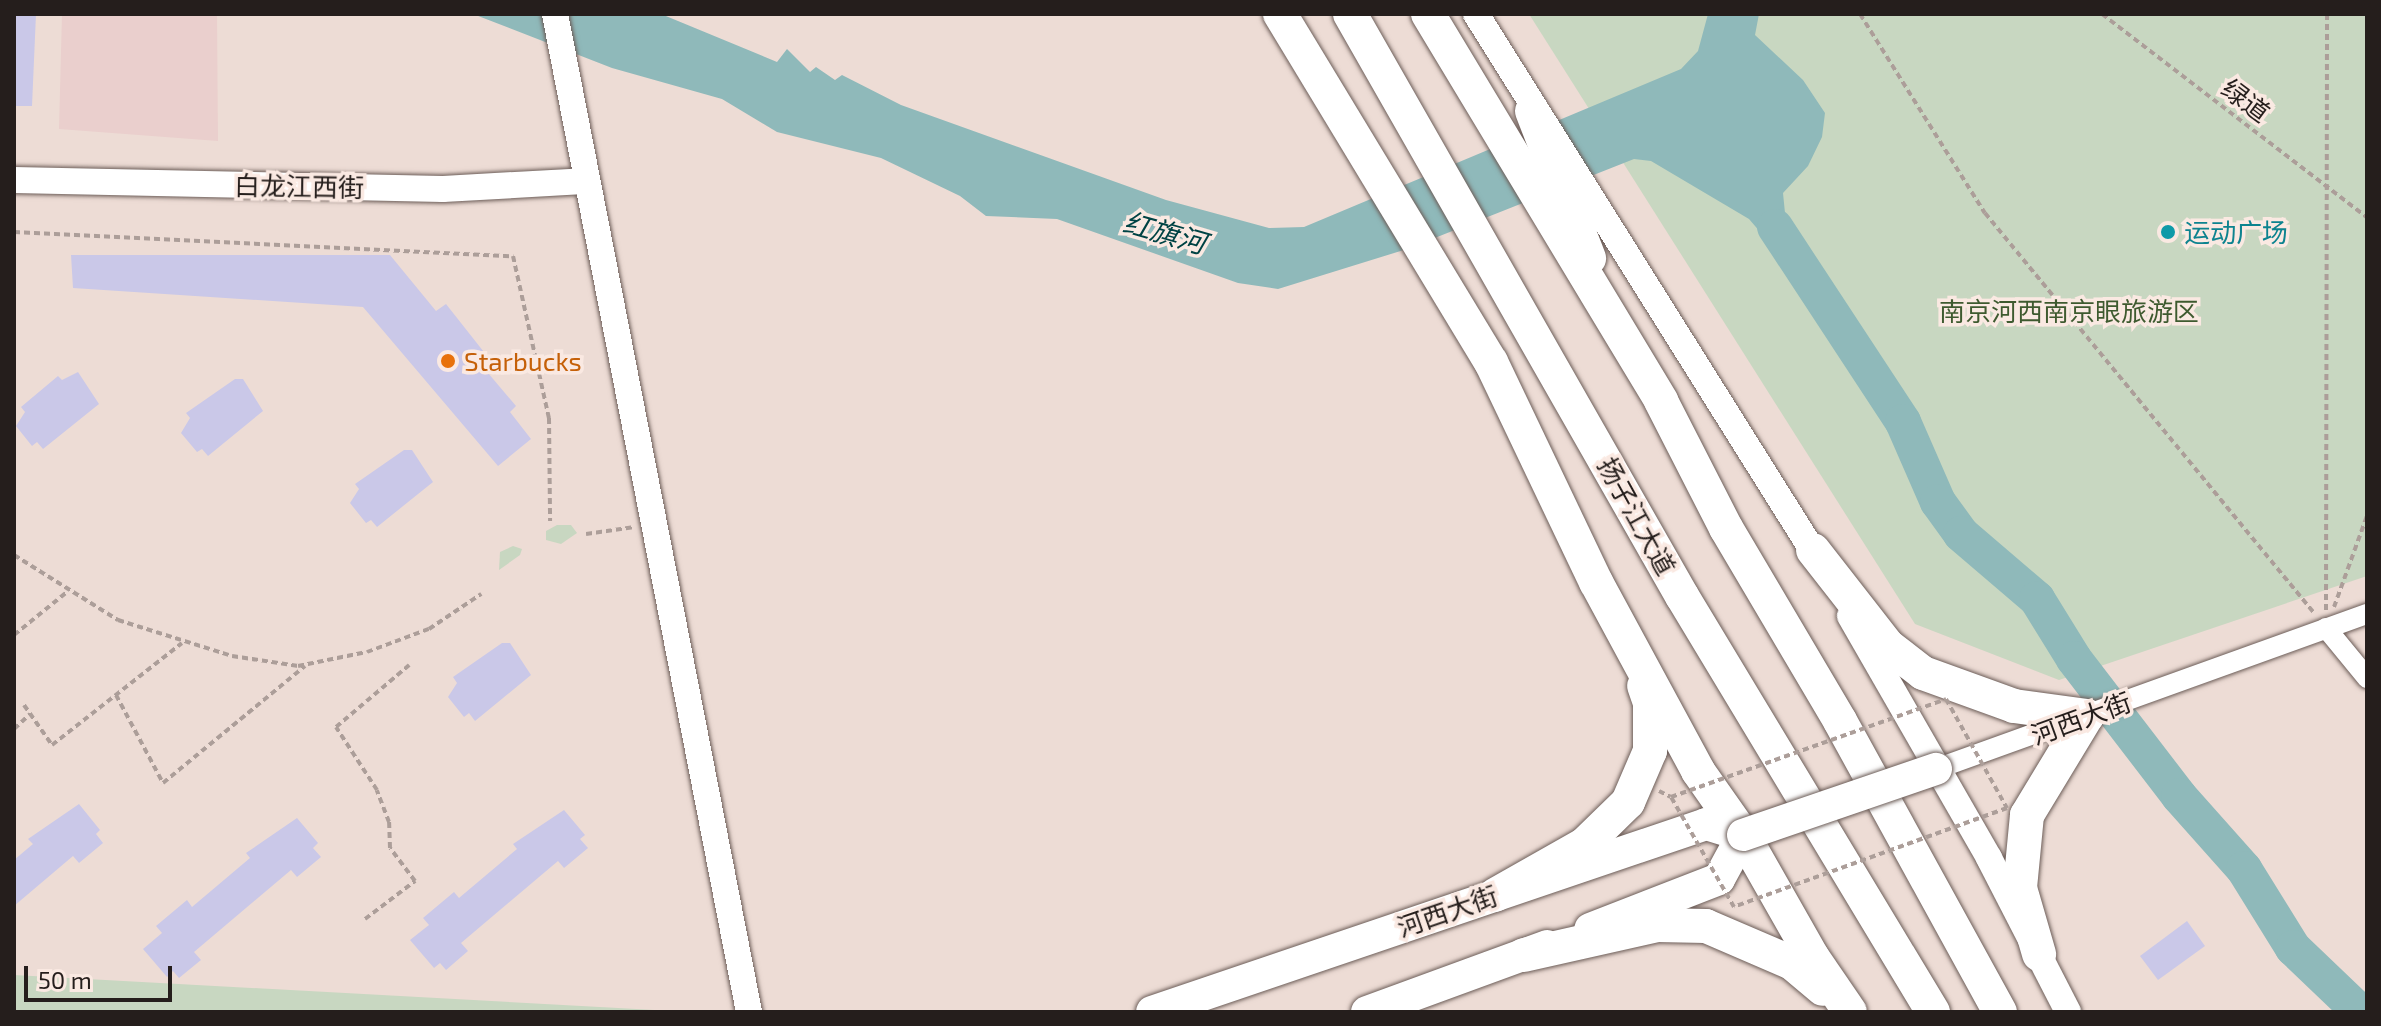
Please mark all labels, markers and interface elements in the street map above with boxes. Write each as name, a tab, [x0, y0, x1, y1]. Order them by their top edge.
street label: 绿道	[2216, 72, 2276, 128]
street label: 白龙江西街	[234, 169, 364, 203]
water label: 红旗河	[1120, 204, 1210, 260]
place label: 运动广场	[2184, 216, 2288, 248]
marker: 运动广场	[2159, 223, 2177, 241]
park label: 南京河西南京眼旅游区	[1939, 295, 2199, 327]
place label: Starbucks	[464, 345, 582, 377]
marker: Starbucks	[439, 352, 457, 370]
street label: 扬子江大道	[1592, 452, 1682, 580]
street label: 河西大街	[2027, 686, 2135, 750]
street label: 河西大街	[1393, 879, 1501, 943]
scale bar	[28, 950, 176, 1000]
text: 50 m	[38, 965, 92, 994]

